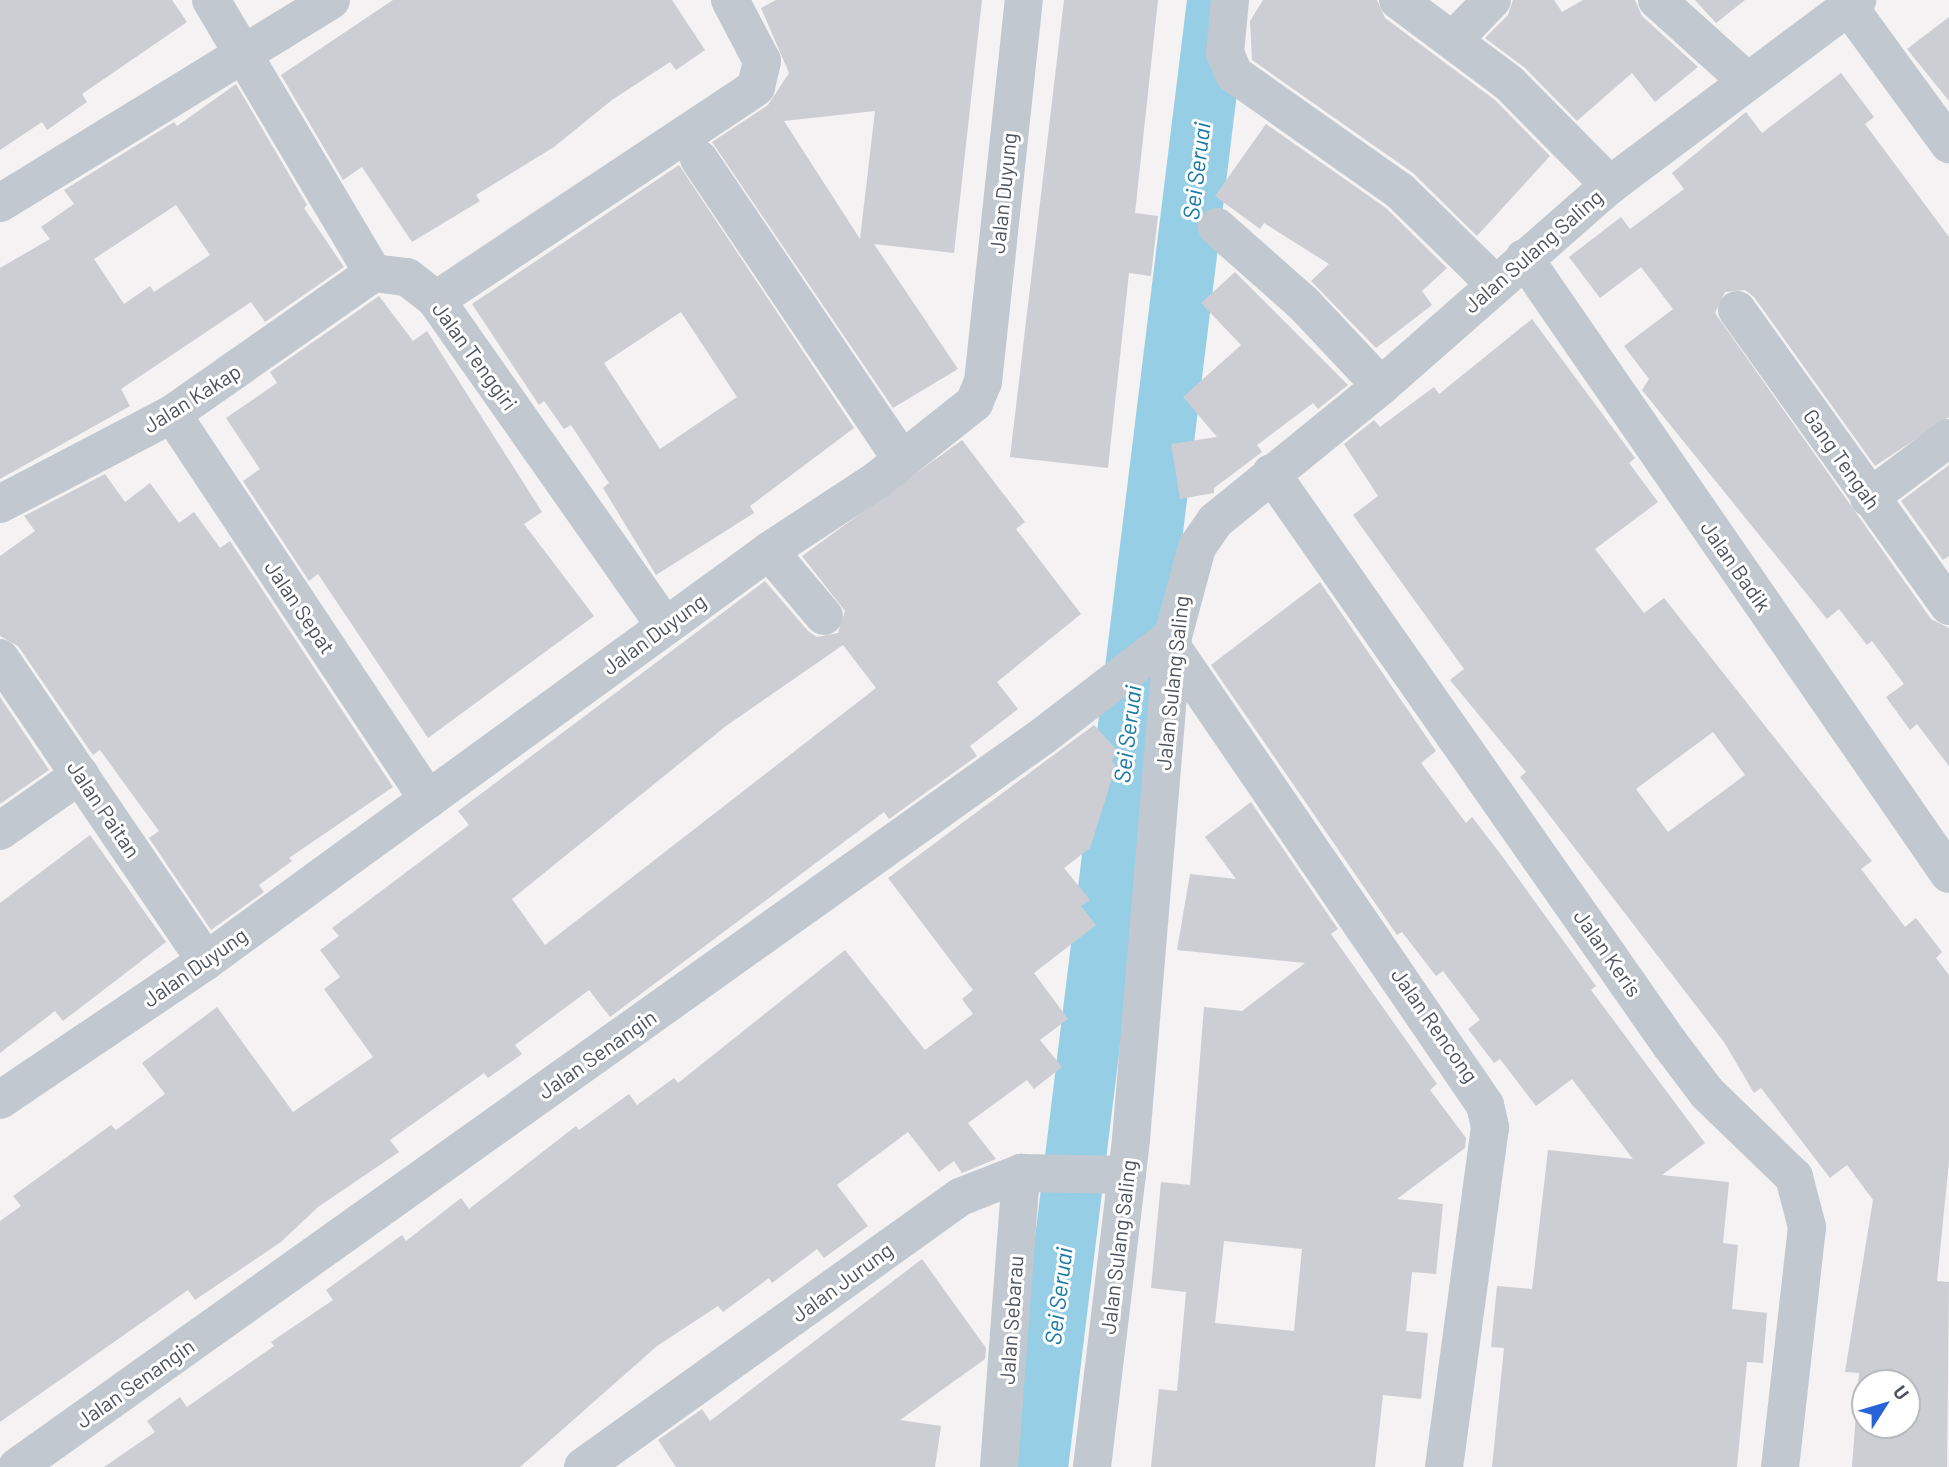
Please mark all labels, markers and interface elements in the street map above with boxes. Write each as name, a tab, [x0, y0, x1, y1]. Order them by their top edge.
water label: Sei Seruai	[1176, 121, 1216, 221]
street label: Jalan Duyung	[984, 131, 1022, 255]
street label: Jalan Sulang Saling	[1459, 184, 1607, 318]
street label: Jalan Tenggiri	[427, 297, 523, 415]
street label: Jalan Kakap	[139, 358, 245, 438]
street label: Gang Tengah	[1798, 404, 1886, 514]
street label: Jalan Badik	[1696, 516, 1776, 616]
street label: Jalan Sepat	[260, 555, 340, 659]
street label: Jalan Duyung	[598, 588, 710, 680]
street label: Jalan Sulang Saling	[1150, 594, 1194, 772]
water label: Sei Seruai	[1107, 684, 1147, 784]
street label: Jalan Paitan	[62, 755, 146, 863]
street label: Jalan Keris	[1569, 905, 1647, 1001]
street label: Jalan Duyung	[138, 922, 252, 1012]
street label: Jalan Rencong	[1386, 963, 1484, 1087]
street label: Jalan Senangin	[533, 1004, 661, 1104]
street label: Jalan Sulang Saling	[1095, 1158, 1141, 1336]
street label: Jalan Jurung	[787, 1237, 897, 1327]
water label: Sei Seruai	[1038, 1246, 1078, 1346]
street label: Jalan Sebarau	[994, 1255, 1028, 1385]
street label: Jalan Senangin	[71, 1333, 199, 1433]
north arrow	[1851, 1369, 1921, 1439]
text: U	[1889, 1381, 1914, 1404]

